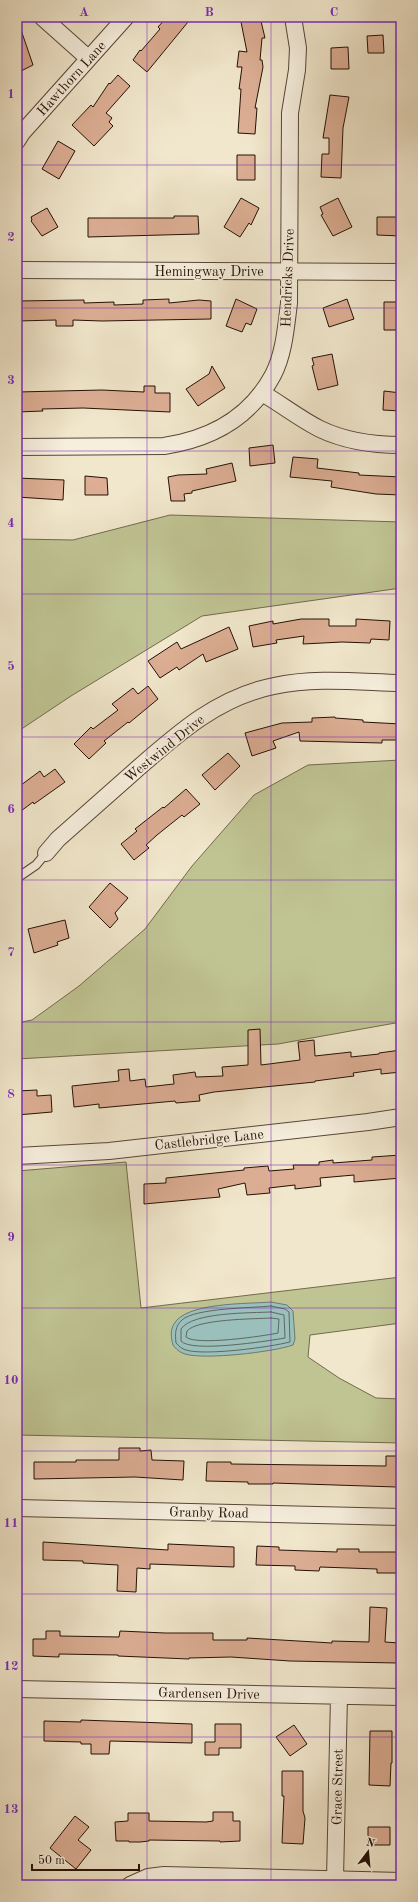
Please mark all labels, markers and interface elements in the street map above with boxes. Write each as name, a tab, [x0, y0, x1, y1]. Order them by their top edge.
text: A	[79, 6, 89, 19]
text: B	[204, 6, 214, 19]
text: C	[330, 6, 338, 19]
street label: Hawthorn Lane	[35, 39, 109, 119]
text: 1	[7, 88, 15, 101]
street label: Hendricks Drive	[279, 228, 297, 328]
text: 2	[7, 231, 15, 244]
street label: Hemingway Drive	[154, 265, 264, 279]
text: 3	[7, 374, 15, 387]
text: 4	[7, 517, 15, 530]
text: 5	[7, 660, 15, 673]
street label: Westwind Drive	[122, 712, 207, 785]
text: 6	[7, 803, 15, 816]
text: 7	[7, 946, 15, 959]
text: 8	[7, 1088, 15, 1101]
street label: Castlebridge Lane	[154, 1127, 264, 1153]
text: 9	[7, 1231, 15, 1244]
text: 10	[3, 1374, 19, 1387]
street label: Granby Road	[169, 1505, 249, 1521]
text: 11	[3, 1517, 19, 1530]
text: 12	[3, 1660, 19, 1673]
street label: Gardensen Drive	[158, 1686, 260, 1702]
street label: Grace Street	[330, 1749, 346, 1825]
text: 13	[3, 1803, 19, 1816]
north arrow	[348, 1832, 388, 1872]
text: N	[365, 1837, 376, 1850]
scale bar	[32, 1846, 139, 1872]
text: 50 m	[38, 1854, 65, 1867]

